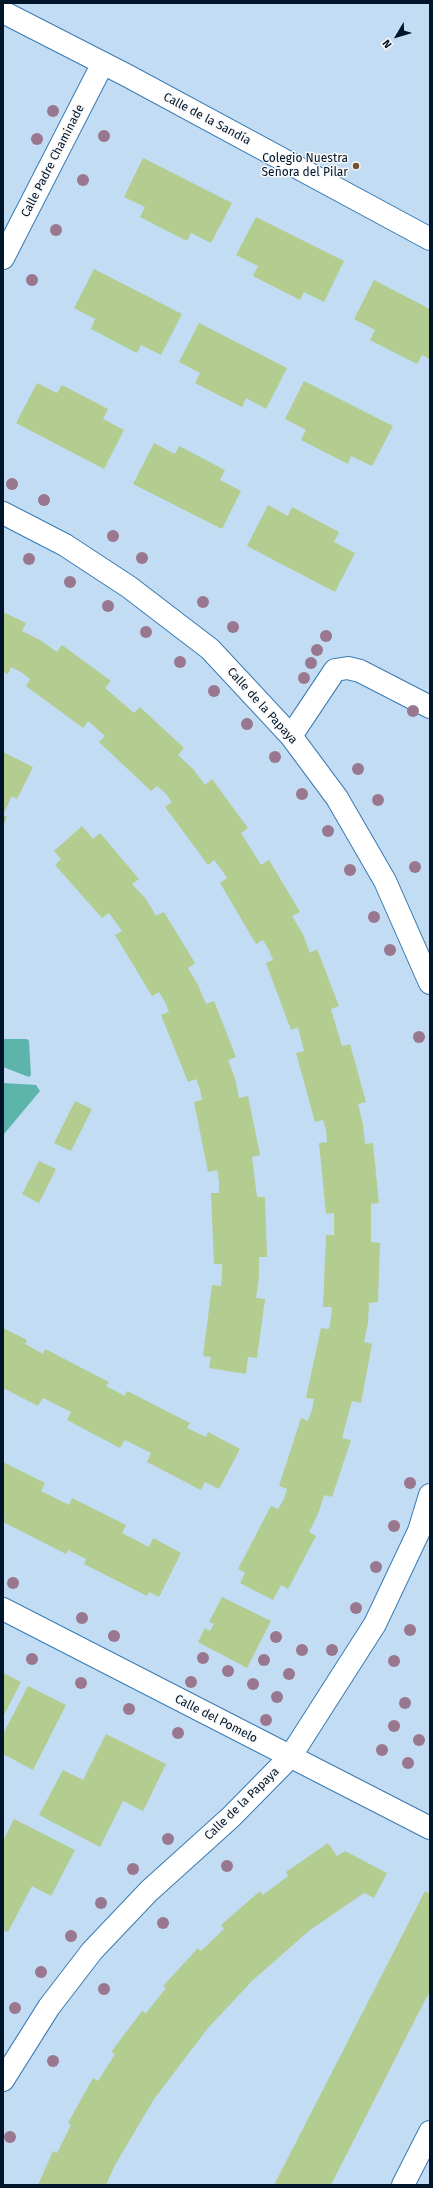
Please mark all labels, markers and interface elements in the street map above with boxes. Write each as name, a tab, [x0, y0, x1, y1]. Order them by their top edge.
north arrow	[377, 16, 417, 56]
text: N	[380, 37, 395, 51]
street label: Calle de la Sandía	[161, 90, 253, 148]
street label: Calle Padre Chaminade	[18, 102, 88, 220]
place label: Colegio Nuestra Señora del Pilar	[262, 152, 348, 180]
marker: Colegio Nuestra Señora del Pilar	[351, 161, 361, 171]
street label: Calle de la Papaya	[224, 665, 300, 747]
street label: Calle del Pomelo	[172, 1692, 260, 1746]
street label: Calle de la Papaya	[202, 1765, 282, 1843]

